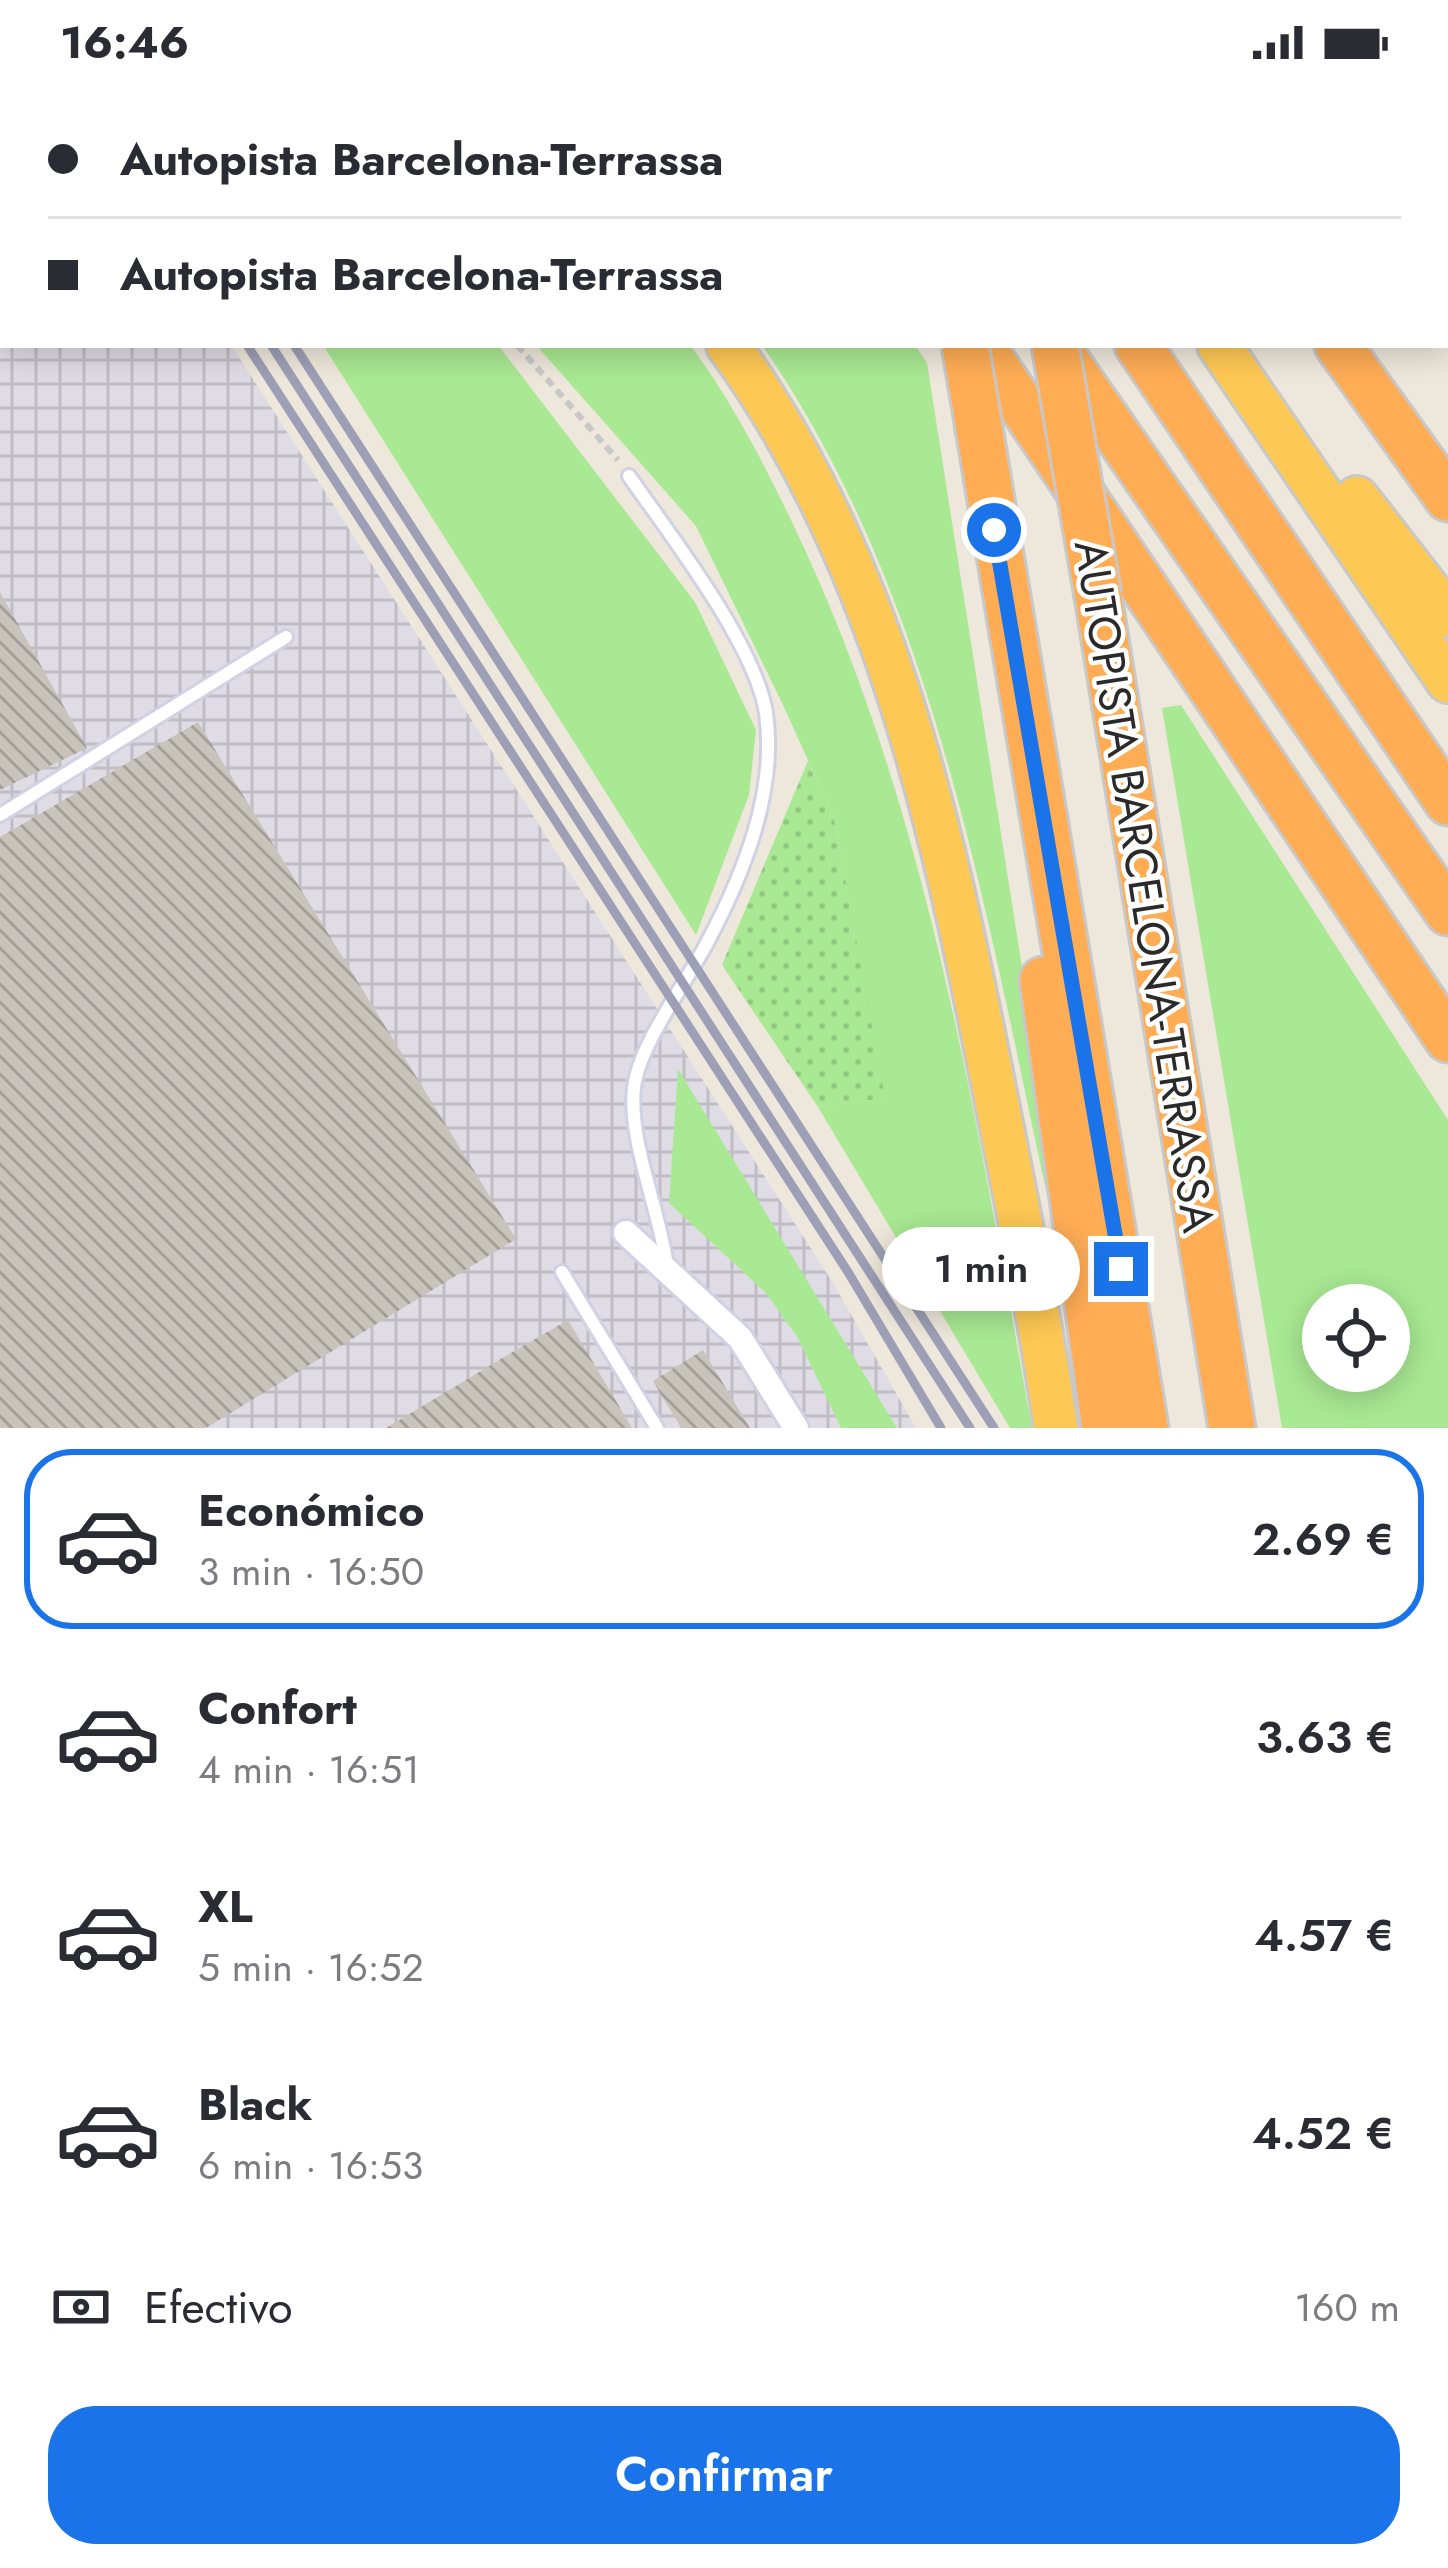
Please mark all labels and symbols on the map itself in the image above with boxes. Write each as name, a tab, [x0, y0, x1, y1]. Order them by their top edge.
route start	[967, 503, 1021, 557]
street label: AUTOPISTA BARCELONA-TERRASSA	[1058, 535, 1231, 1237]
callout: 1 min	[881, 1227, 1079, 1311]
route end	[1094, 1242, 1148, 1296]

